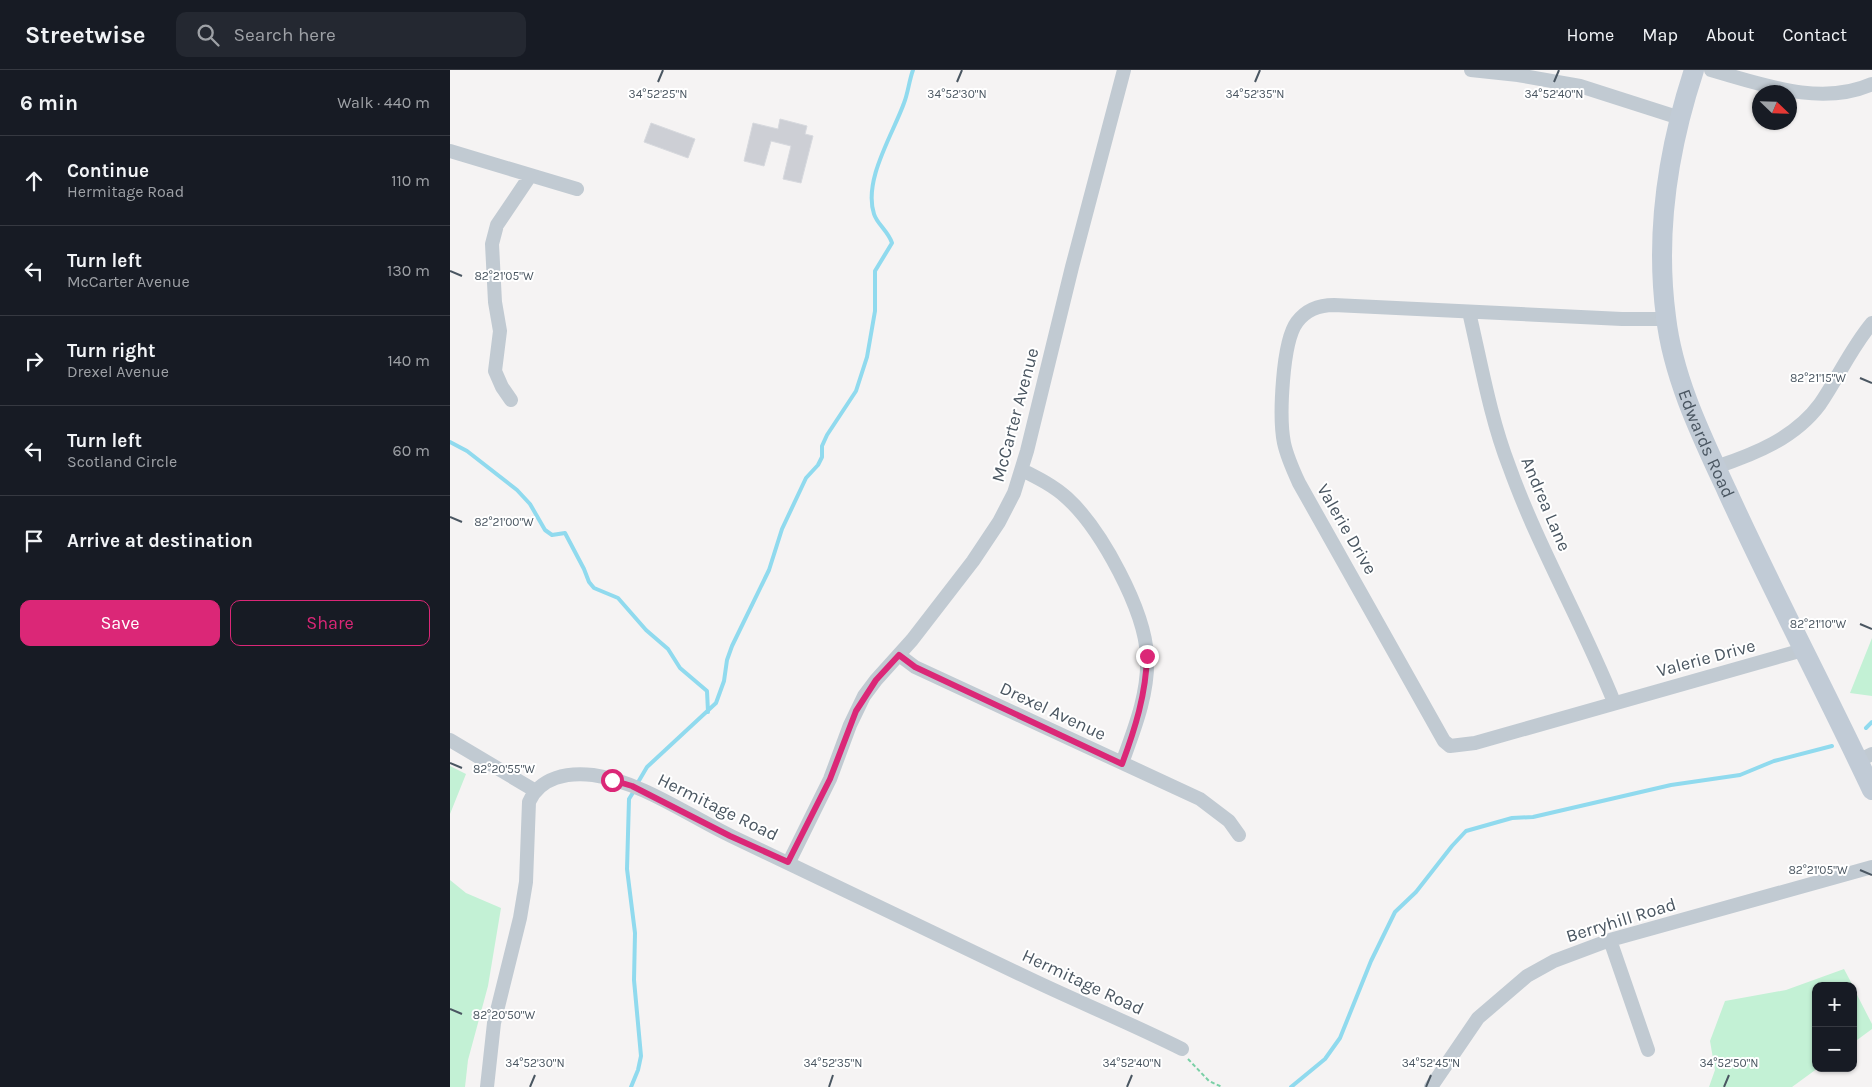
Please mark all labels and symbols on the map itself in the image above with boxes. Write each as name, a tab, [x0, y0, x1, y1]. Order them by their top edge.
north arrow	[1752, 85, 1797, 130]
text: 34°52'25"N	[629, 87, 687, 101]
text: 34°52'30"N	[927, 87, 987, 101]
text: 34°52'35"N	[1226, 87, 1284, 101]
text: 34°52'40"N	[1525, 87, 1583, 101]
text: 82°21'05"W	[474, 269, 534, 283]
street label: McCarter Avenue	[987, 345, 1043, 485]
text: 82°21'15"W	[1790, 371, 1846, 385]
street label: Edwards Road	[1673, 386, 1740, 501]
street label: Andrea Lane	[1516, 454, 1576, 554]
street label: Valerie Drive	[1312, 480, 1382, 578]
text: 82°21'00"W	[474, 515, 534, 529]
text: 82°21'10"W	[1790, 617, 1846, 631]
street label: Valerie Drive	[1654, 634, 1758, 682]
route end	[1136, 645, 1159, 668]
street label: Drexel Avenue	[996, 677, 1110, 745]
text: 82°20'55"W	[473, 762, 535, 776]
street label: Hermitage Road	[654, 768, 782, 846]
route start	[601, 769, 624, 792]
text: 82°21'05"W	[1788, 863, 1848, 877]
street label: Berryhill Road	[1563, 893, 1679, 947]
street label: Hermitage Road	[1019, 944, 1147, 1020]
text: 82°20'50"W	[473, 1008, 535, 1022]
text: 34°52'30"N	[505, 1056, 565, 1070]
text: 34°52'35"N	[804, 1056, 862, 1070]
text: 34°52'40"N	[1103, 1056, 1161, 1070]
text: 34°52'45"N	[1402, 1056, 1460, 1070]
text: 34°52'50"N	[1700, 1056, 1759, 1070]

